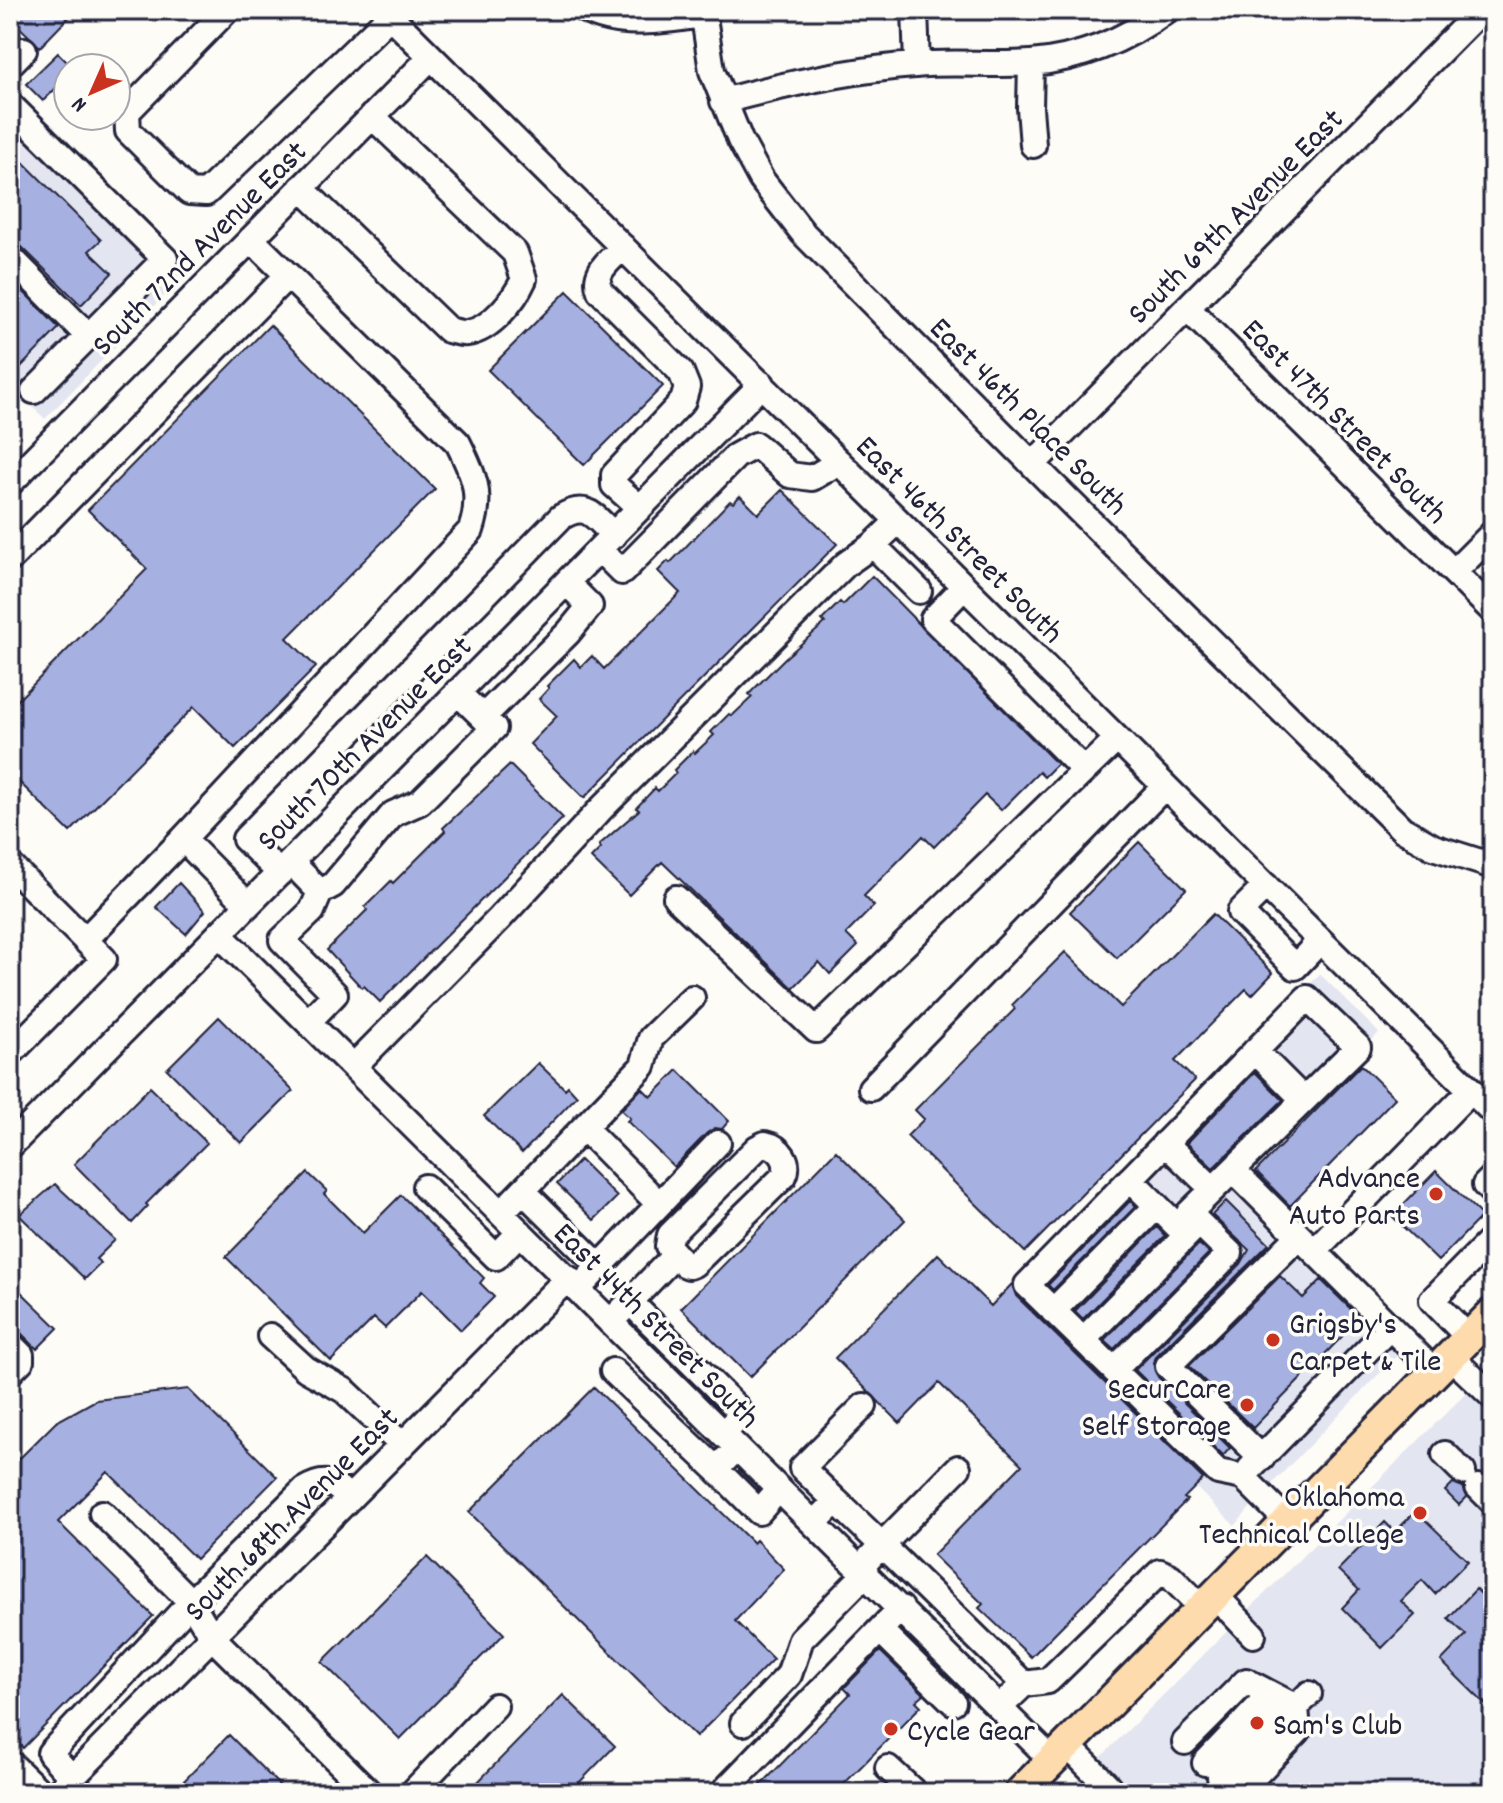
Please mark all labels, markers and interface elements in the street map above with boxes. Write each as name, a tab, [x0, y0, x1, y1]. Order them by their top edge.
north arrow	[52, 52, 132, 132]
text: N	[65, 89, 95, 118]
street label: South 69th Avenue East	[1119, 100, 1356, 337]
street label: South 72nd Avenue East	[83, 132, 320, 369]
street label: East 46th Place South	[917, 309, 1136, 528]
street label: East 47th Street South	[1229, 310, 1456, 537]
street label: East 46th Street South	[843, 427, 1072, 656]
street label: South 70th Avenue East	[248, 627, 485, 864]
place label: Advance Auto Parts	[1289, 1158, 1420, 1241]
marker: Advance Auto Parts	[1427, 1185, 1445, 1203]
street label: East 44th Street South	[541, 1214, 768, 1441]
place label: Grigsby's Carpet & Tile	[1289, 1304, 1441, 1387]
marker: Grigsby's Carpet & Tile	[1264, 1331, 1282, 1349]
place label: SecurCare Self Storage	[1081, 1369, 1231, 1452]
marker: SecurCare Self Storage	[1238, 1396, 1256, 1414]
street label: South 68th Avenue East	[175, 1398, 412, 1635]
place label: Oklahoma Technical College	[1199, 1477, 1405, 1560]
marker: Oklahoma Technical College	[1411, 1504, 1429, 1522]
place label: Sam's Club	[1273, 1705, 1402, 1751]
place label: Cycle Gear	[907, 1711, 1035, 1757]
marker: Sam's Club	[1248, 1714, 1266, 1732]
marker: Cycle Gear	[882, 1720, 900, 1738]

